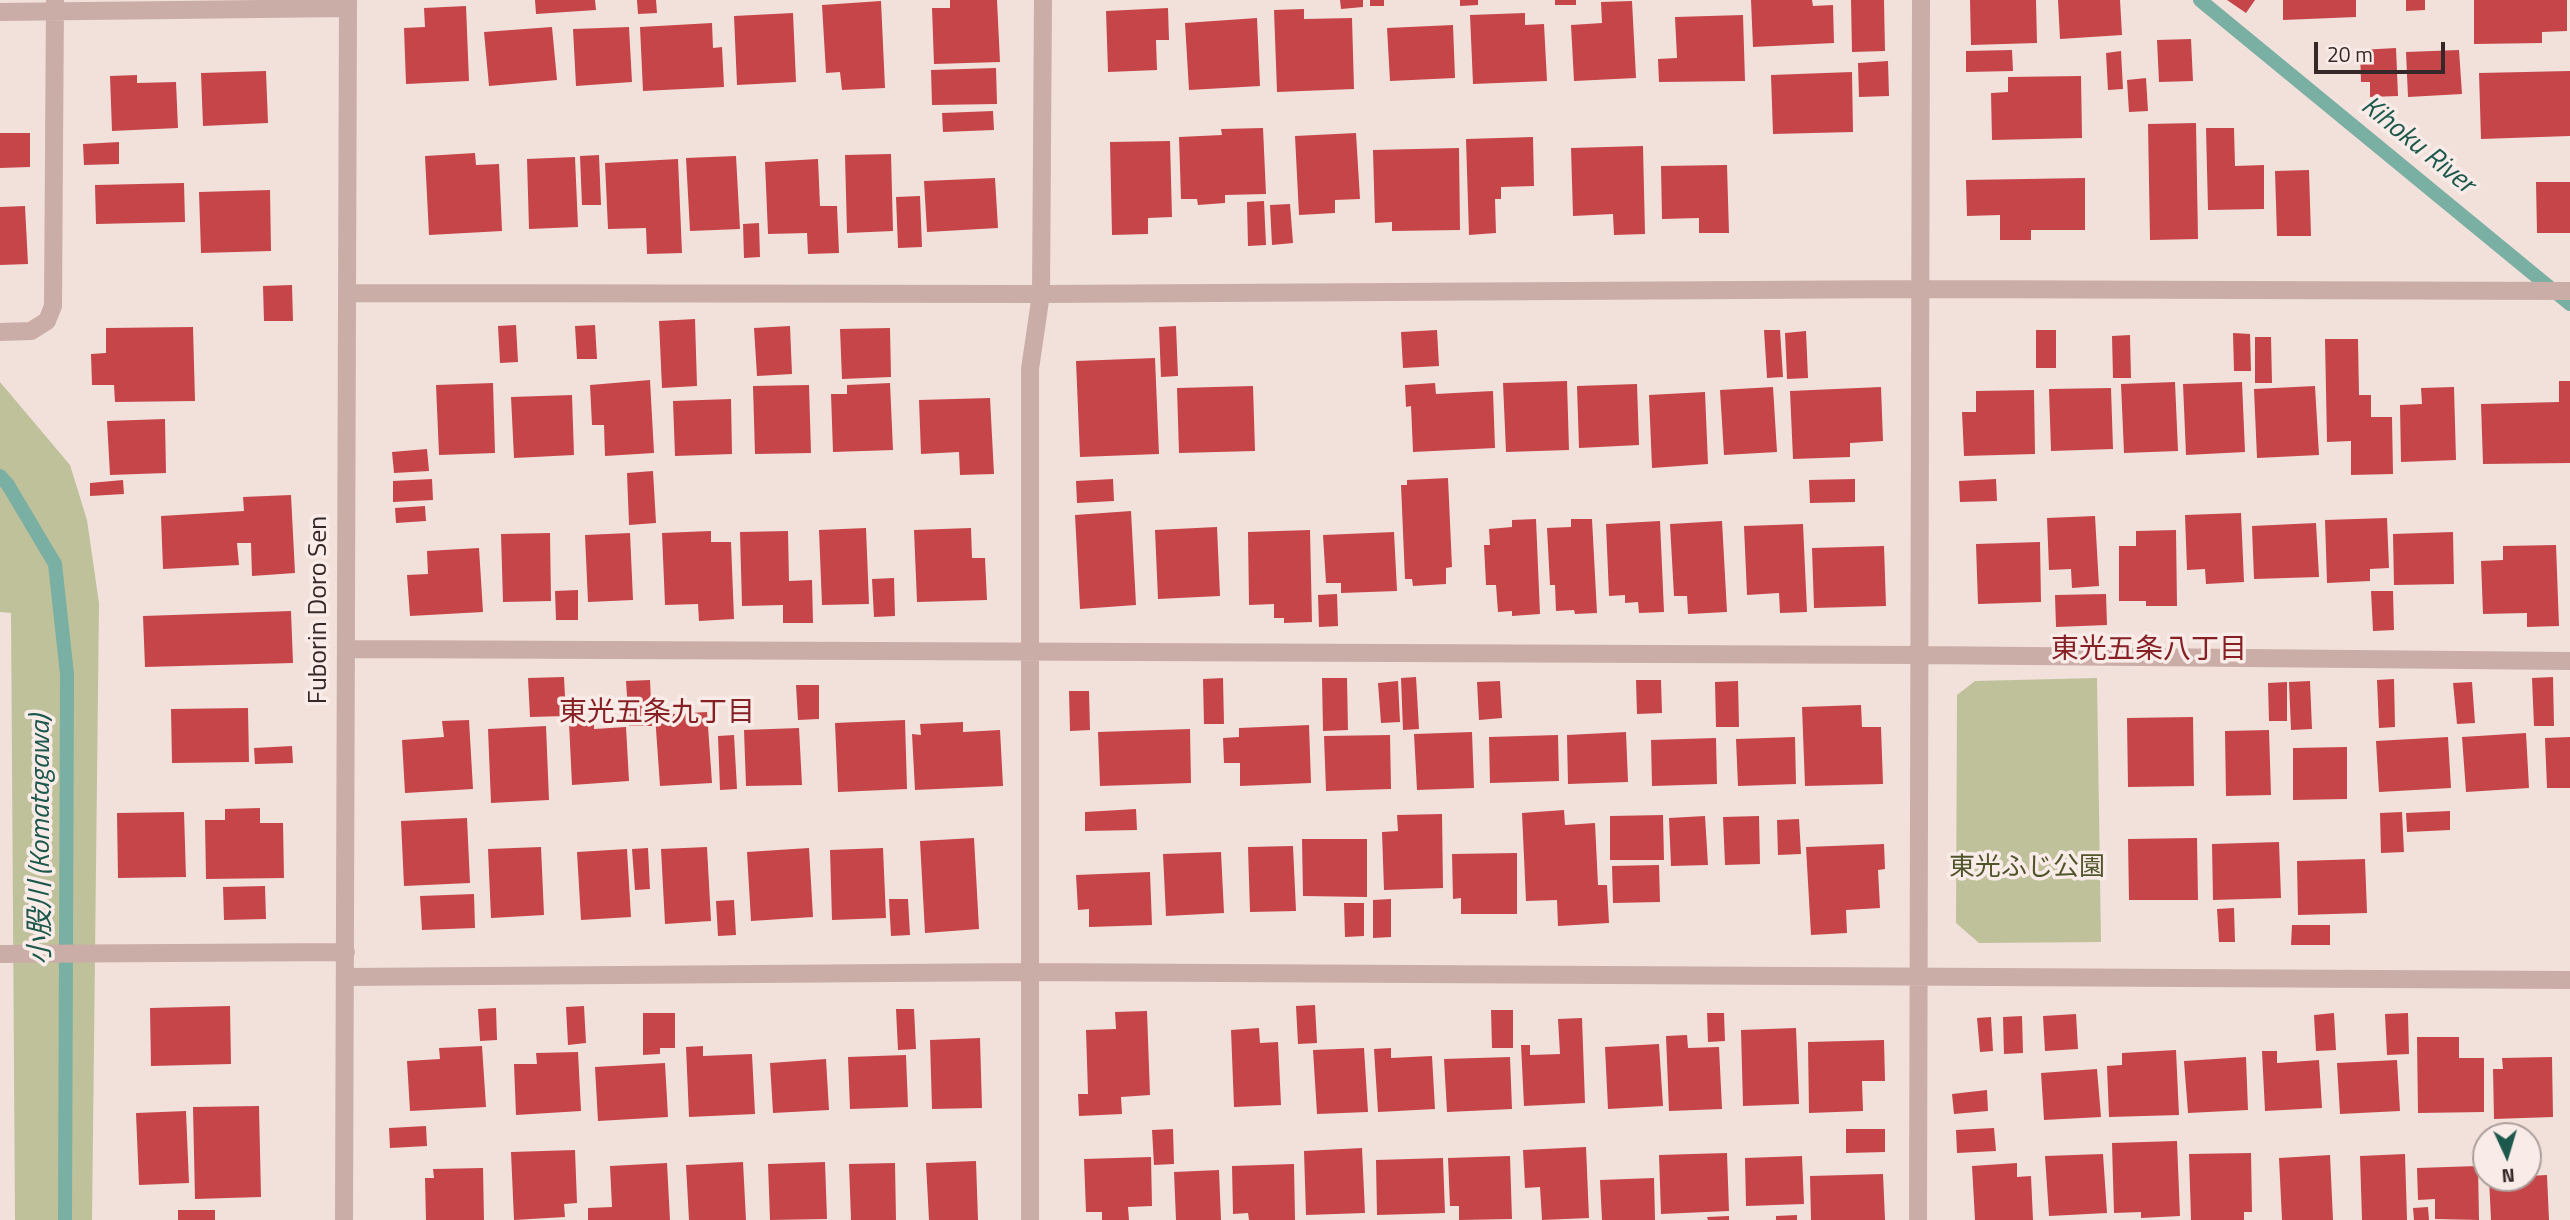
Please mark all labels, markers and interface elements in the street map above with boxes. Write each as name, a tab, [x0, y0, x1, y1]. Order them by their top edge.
scale bar	[2318, 28, 2449, 72]
text: 20 m	[2327, 38, 2373, 70]
water label: Kihoku River	[2353, 90, 2481, 202]
street label: Fuborin Doro Sen	[304, 516, 336, 704]
district label: 東光五条八丁目	[2051, 634, 2247, 668]
district label: 東光五条九丁目	[559, 697, 755, 731]
water label: 小股川 (Komatagawa)	[25, 715, 59, 965]
park label: 東光ふじ公園	[1949, 853, 2105, 885]
north arrow	[2472, 1122, 2542, 1192]
text: N	[2501, 1162, 2516, 1191]

